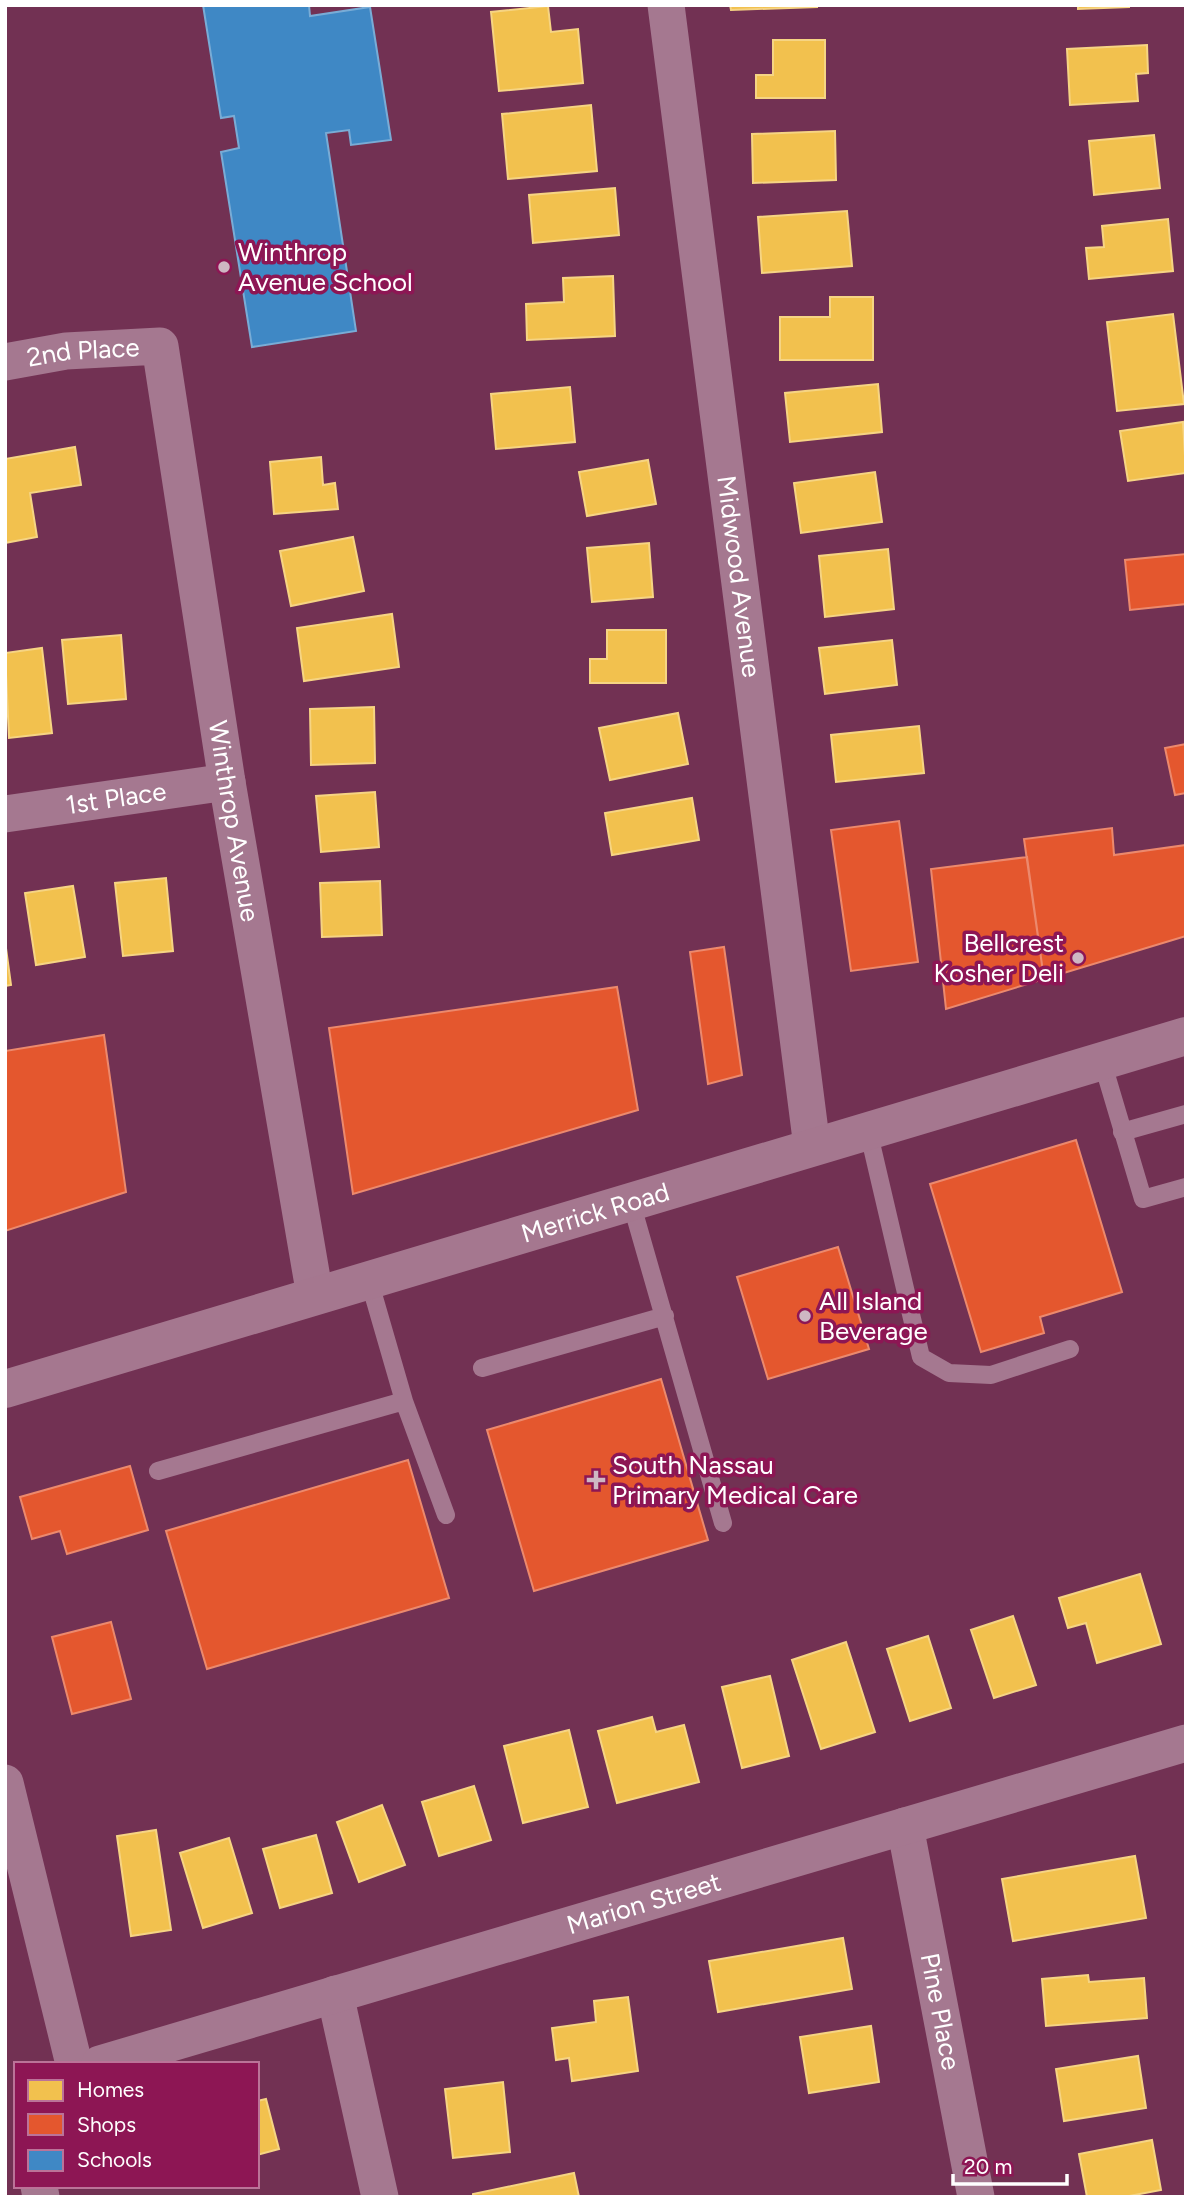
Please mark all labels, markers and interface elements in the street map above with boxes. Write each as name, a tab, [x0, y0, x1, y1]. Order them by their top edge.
place label: Winthrop Avenue School	[238, 236, 413, 298]
marker: Winthrop Avenue School	[216, 259, 232, 275]
street label: 2nd Place	[24, 331, 140, 374]
street label: Midwood Avenue	[710, 474, 768, 679]
street label: Winthrop Avenue	[202, 718, 267, 924]
street label: 1st Place	[63, 775, 168, 821]
place label: Bellcrest Kosher Deli	[933, 927, 1064, 989]
marker: Bellcrest Kosher Deli	[1070, 950, 1086, 966]
street label: Merrick Road	[517, 1175, 673, 1250]
place label: All Island Beverage	[819, 1285, 928, 1347]
marker: All Island Beverage	[797, 1308, 813, 1324]
place label: South Nassau Primary Medical Care	[612, 1449, 858, 1511]
marker: South Nassau Primary Medical Care	[586, 1470, 606, 1490]
street label: Marion Street	[563, 1865, 725, 1941]
street label: Pine Place	[914, 1950, 967, 2073]
legend	[14, 2062, 259, 2188]
text: Homes	[77, 2077, 144, 2102]
text: Shops	[77, 2112, 136, 2137]
scale bar	[953, 2142, 1067, 2186]
text: Schools	[77, 2147, 152, 2172]
text: 20 m	[964, 2154, 1012, 2179]

